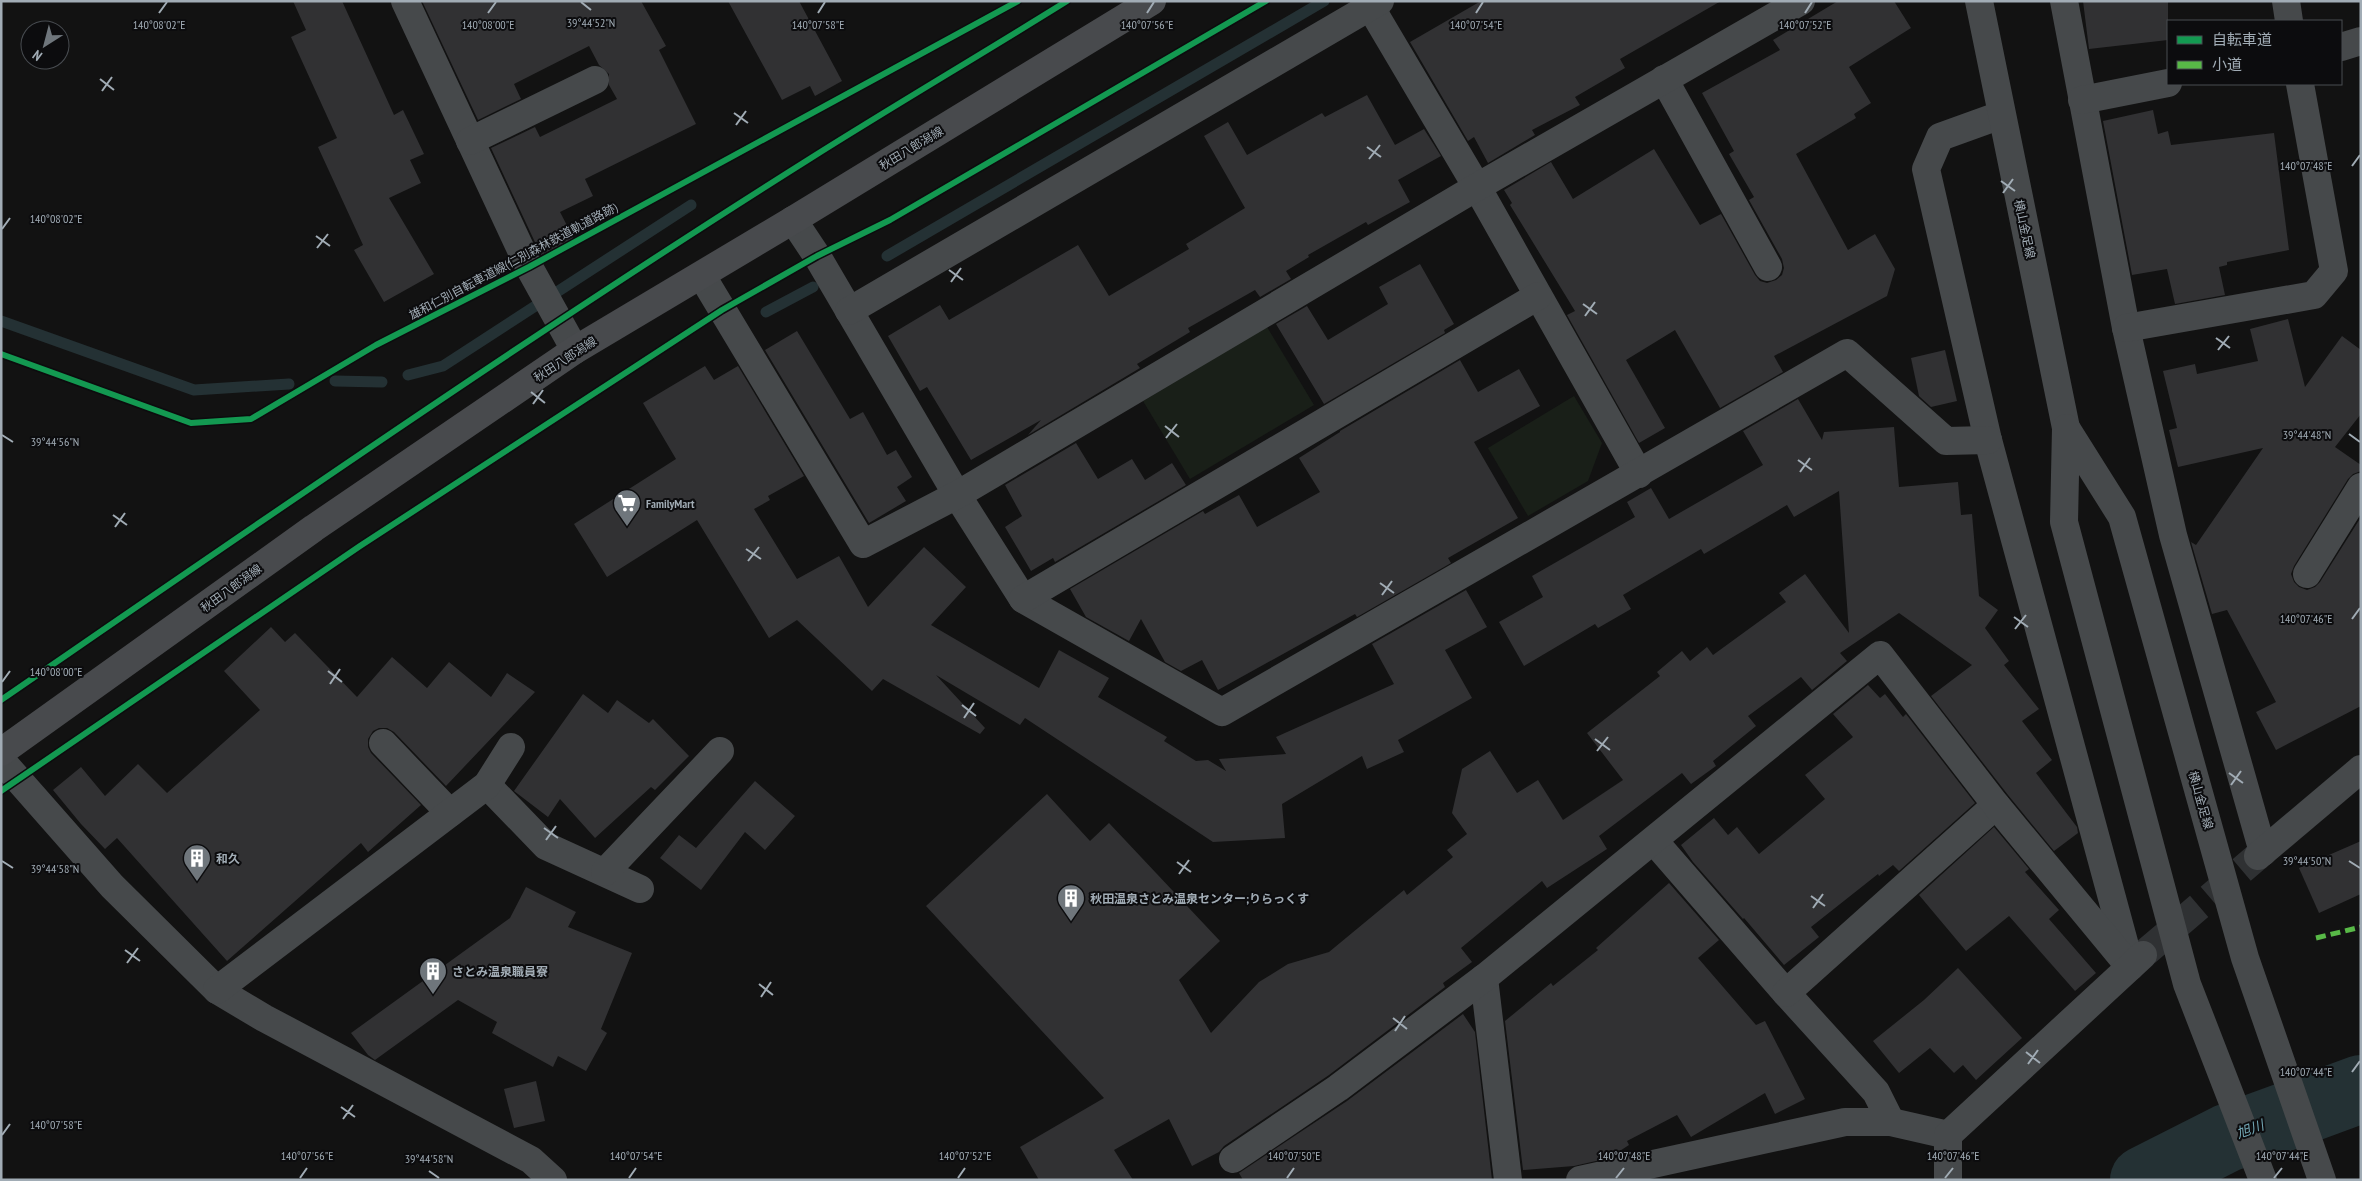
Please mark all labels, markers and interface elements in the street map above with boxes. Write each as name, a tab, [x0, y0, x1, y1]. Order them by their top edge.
text: 39°44'52"N	[567, 15, 615, 30]
text: 140°08'02"E	[133, 17, 185, 32]
text: 140°08'00"E	[462, 17, 514, 32]
text: 140°07'58"E	[792, 17, 844, 32]
text: 140°07'56"E	[1121, 17, 1173, 32]
text: 140°07'54"E	[1450, 17, 1502, 32]
text: 140°07'52"E	[1779, 17, 1831, 32]
north arrow	[20, 20, 70, 70]
legend	[2167, 20, 2342, 85]
text: 自転車道	[2212, 30, 2272, 49]
text: N	[29, 46, 46, 65]
text: 小道	[2212, 55, 2242, 74]
street label: 秋田八郎潟線	[876, 123, 946, 173]
text: 140°07'48"E	[2280, 158, 2332, 173]
street label: 横山金足線	[2011, 198, 2039, 260]
street label: 雄和仁別自転車道線(仁別森林鉄道軌道路跡)	[406, 199, 620, 322]
text: 140°08'02"E	[30, 211, 82, 226]
street label: 秋田八郎潟線	[531, 333, 599, 385]
text: 39°44'48"N	[2283, 427, 2331, 442]
text: 39°44'56"N	[31, 434, 79, 449]
supermarket icon: FamilyMart	[612, 488, 642, 527]
place label: FamilyMart	[646, 496, 695, 511]
street label: 秋田八郎潟線	[197, 561, 265, 615]
text: 140°07'46"E	[2280, 611, 2332, 626]
text: 140°08'00"E	[30, 664, 82, 679]
street label: 横山金足線	[2186, 769, 2216, 831]
building icon: 和久	[182, 843, 212, 882]
place label: 和久	[216, 851, 240, 866]
text: 39°44'50"N	[2283, 853, 2331, 868]
text: 39°44'58"N	[31, 861, 79, 876]
building icon: 秋田温泉さとみ温泉センター;りらっくす	[1056, 883, 1086, 922]
place label: 秋田温泉さとみ温泉センター;りらっくす	[1090, 891, 1309, 906]
building icon: さとみ温泉職員寮	[418, 956, 448, 995]
place label: さとみ温泉職員寮	[452, 964, 548, 979]
text: 140°07'44"E	[2280, 1064, 2332, 1079]
water label: 旭川	[2234, 1115, 2268, 1142]
text: 140°07'58"E	[30, 1117, 82, 1132]
text: 140°07'56"E	[281, 1148, 333, 1163]
text: 140°07'54"E	[610, 1148, 662, 1163]
text: 140°07'52"E	[939, 1148, 991, 1163]
text: 140°07'50"E	[1268, 1148, 1320, 1163]
text: 140°07'48"E	[1598, 1148, 1650, 1163]
text: 140°07'46"E	[1927, 1148, 1979, 1163]
text: 140°07'44"E	[2256, 1148, 2308, 1163]
text: 39°44'58"N	[405, 1151, 453, 1166]

